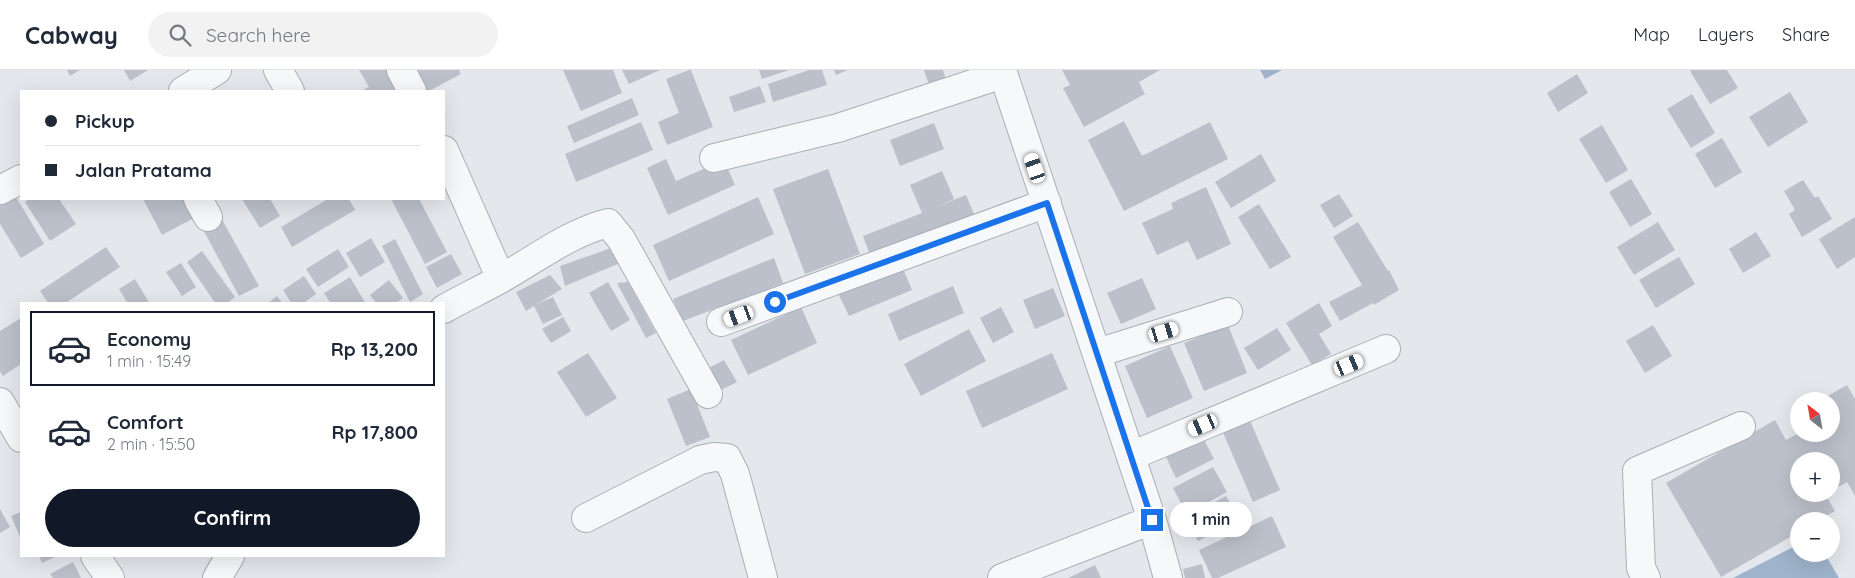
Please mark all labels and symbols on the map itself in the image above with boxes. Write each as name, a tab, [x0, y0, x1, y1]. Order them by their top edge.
car	[1023, 151, 1046, 185]
route start	[764, 291, 786, 313]
car	[722, 304, 755, 328]
car	[1147, 320, 1180, 344]
car	[1332, 352, 1365, 378]
north arrow	[1790, 392, 1840, 442]
car	[1186, 412, 1219, 438]
callout: 1 min	[1170, 502, 1252, 538]
route end	[1141, 509, 1163, 531]

